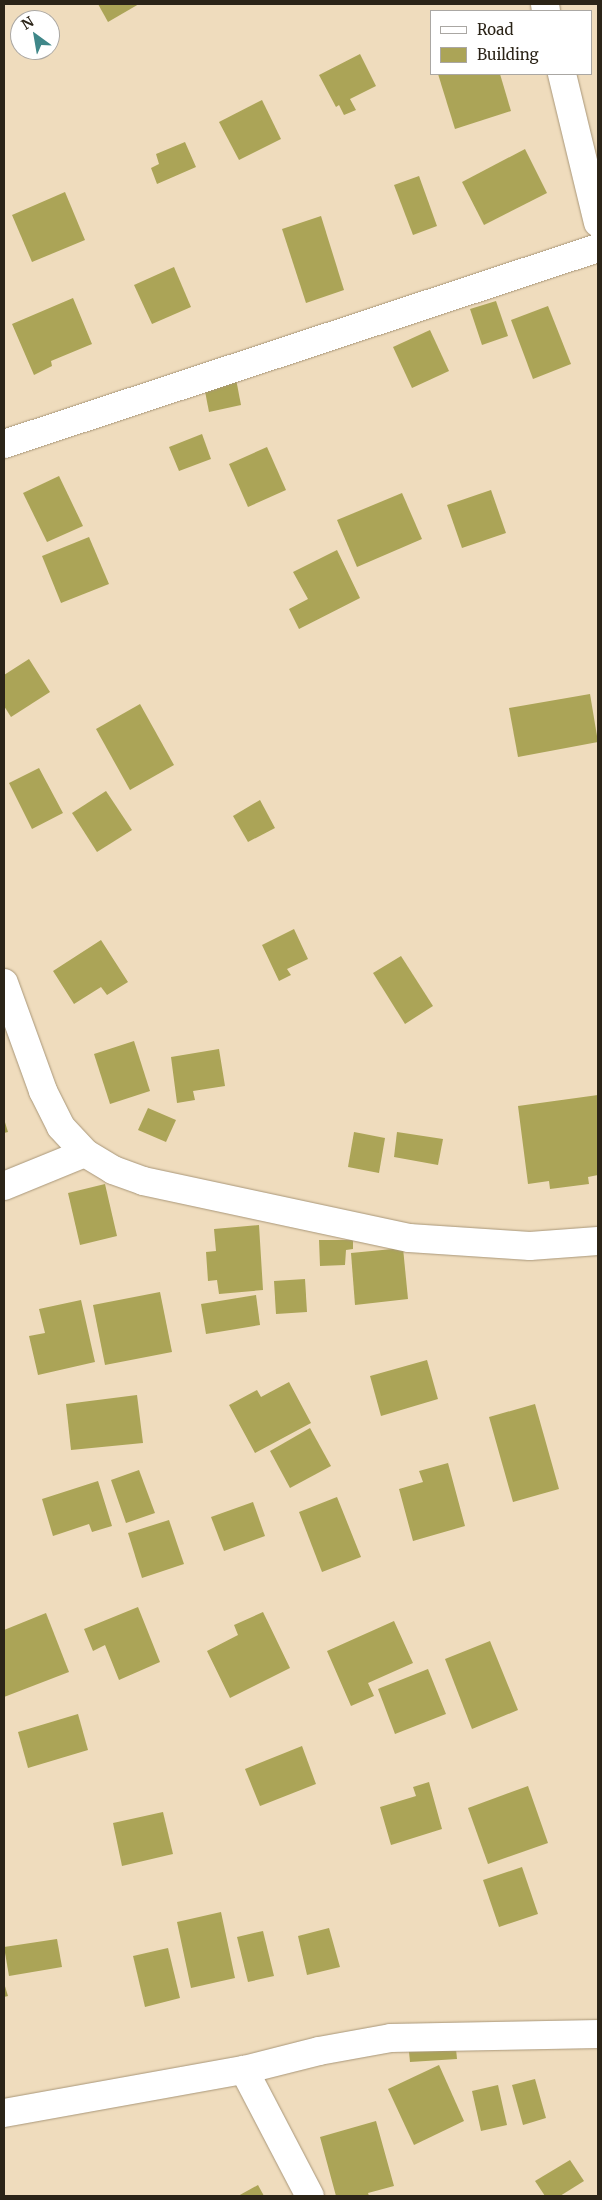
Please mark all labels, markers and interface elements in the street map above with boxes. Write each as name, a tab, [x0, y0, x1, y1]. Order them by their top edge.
north arrow	[10, 10, 60, 60]
legend	[430, 10, 592, 75]
text: N	[18, 13, 37, 34]
text: Road	[477, 20, 513, 39]
text: Building	[477, 45, 539, 64]

